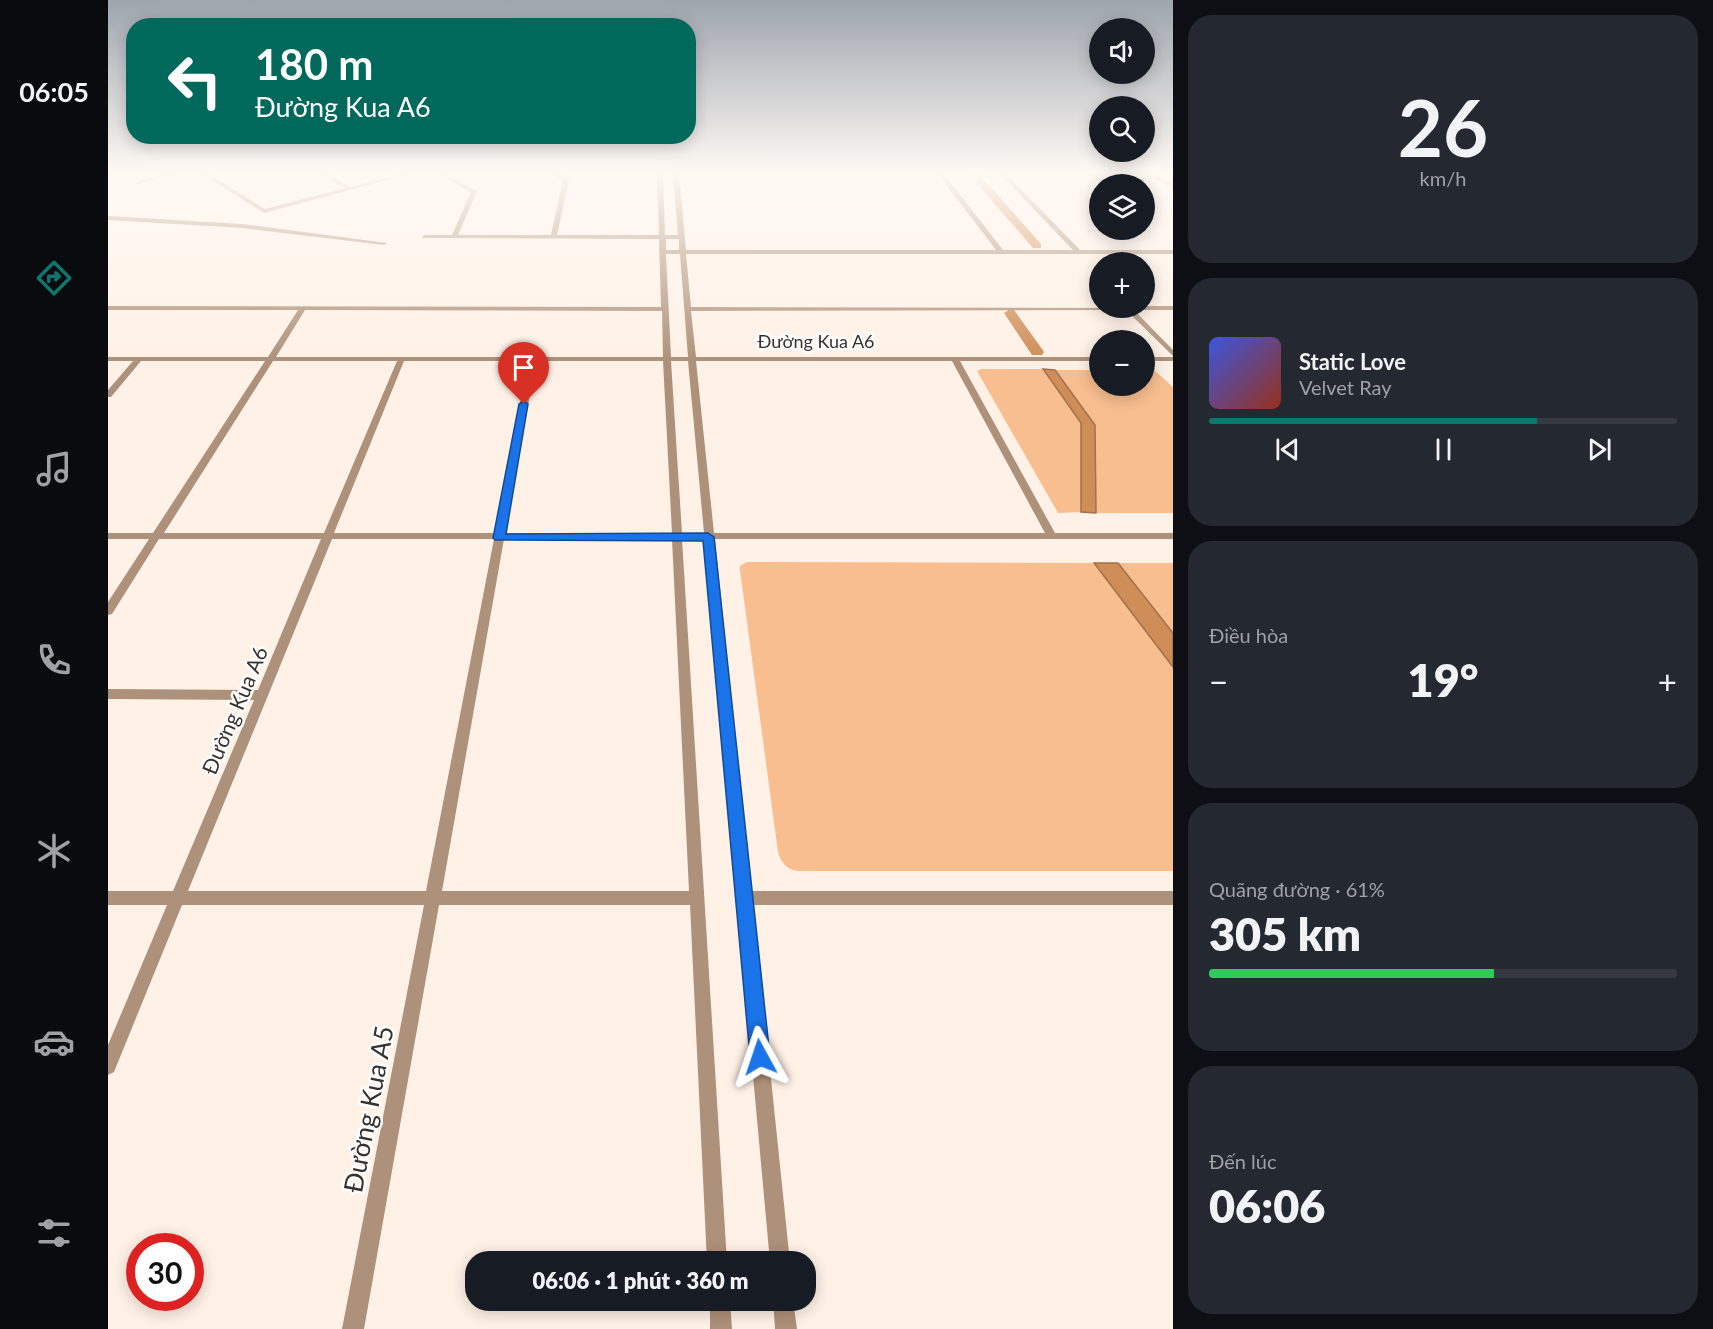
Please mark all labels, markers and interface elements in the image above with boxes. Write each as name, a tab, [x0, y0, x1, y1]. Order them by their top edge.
map controls	[1089, 18, 1155, 396]
button: sound	[1089, 18, 1155, 84]
text: 180 m	[255, 39, 373, 89]
icon: left	[156, 42, 234, 120]
text: 06:05	[19, 75, 89, 108]
text: 26	[1398, 80, 1488, 174]
text: Đường Kua A6	[255, 90, 431, 123]
button: search	[1089, 96, 1155, 162]
text: km/h	[1420, 166, 1466, 190]
button: layers	[1089, 174, 1155, 240]
button: +	[1089, 252, 1155, 318]
icon: directions	[33, 257, 75, 299]
street label: Đường Kua A6	[757, 330, 875, 352]
button: −	[1089, 330, 1155, 396]
pin	[498, 342, 549, 404]
text: Static Love	[1299, 348, 1406, 375]
icon: arrive	[507, 351, 540, 384]
text: Velvet Ray	[1299, 375, 1392, 399]
icon: previous	[1271, 433, 1304, 466]
icon: pause	[1427, 433, 1460, 466]
icon: next	[1583, 433, 1616, 466]
icon: music	[33, 448, 75, 490]
text: Điều hòa	[1209, 623, 1288, 647]
icon: phone	[33, 639, 75, 681]
street label: Đường Kua A6	[196, 642, 272, 778]
text: 19°	[1408, 653, 1478, 707]
text: −	[1209, 661, 1228, 701]
text: +	[1658, 661, 1677, 701]
icon: climate	[33, 830, 75, 872]
text: Quãng đường · 61%	[1209, 877, 1385, 901]
text: 305 km	[1209, 907, 1361, 961]
icon: car	[33, 1021, 75, 1063]
street label: Đường Kua A5	[336, 1023, 400, 1195]
position arrow	[728, 1025, 792, 1089]
text: Đến lúc	[1209, 1149, 1277, 1173]
text: 06:06	[1209, 1179, 1325, 1233]
icon: filters	[33, 1212, 75, 1254]
speed limit sign: 30	[126, 1233, 204, 1311]
text: 06:06 · 1 phút · 360 m	[533, 1267, 748, 1294]

